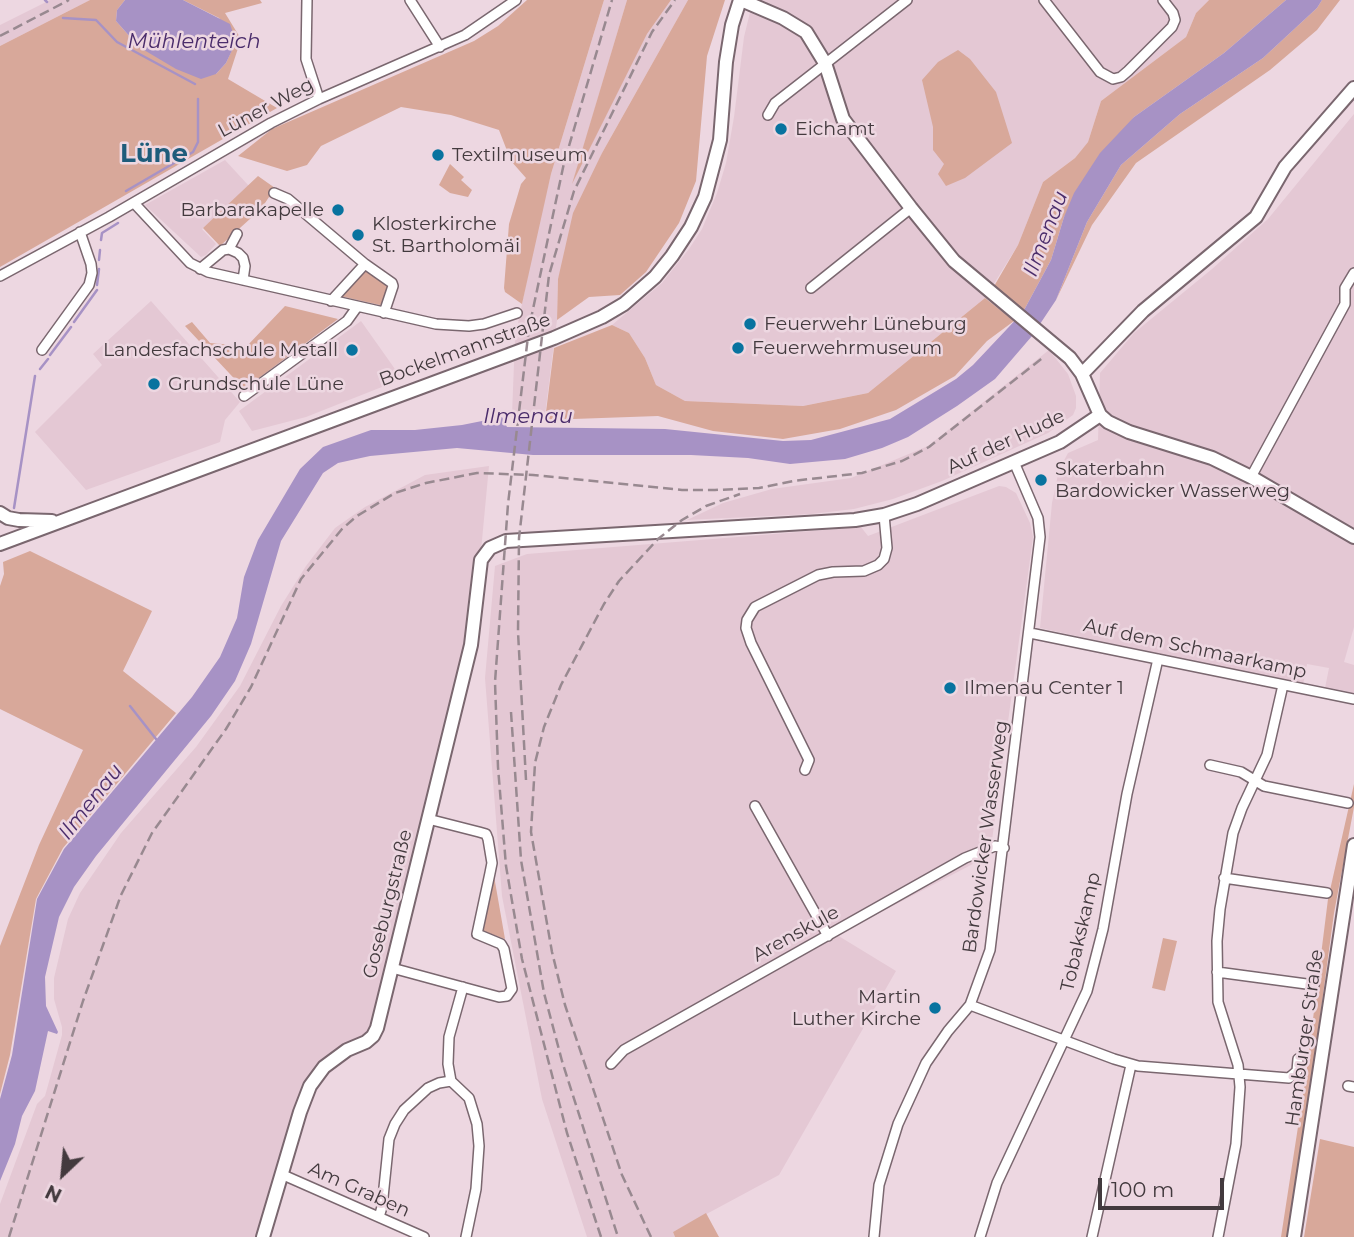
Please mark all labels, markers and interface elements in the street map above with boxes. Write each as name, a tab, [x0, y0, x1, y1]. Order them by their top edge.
water label: Mühlenteich	[127, 29, 261, 55]
street label: Lüner Weg	[214, 73, 318, 143]
place label: Eichamt	[795, 118, 875, 140]
marker: Eichamt	[773, 121, 789, 137]
district label: Lüne	[120, 138, 188, 170]
place label: Textilmuseum	[452, 144, 588, 166]
marker: Textilmuseum	[430, 147, 446, 163]
water label: Ilmenau	[1018, 188, 1074, 280]
place label: Barbarakapelle	[180, 199, 324, 221]
marker: Barbarakapelle	[330, 202, 346, 218]
place label: Klosterkirche St. Bartholomäi	[372, 213, 520, 257]
marker: Klosterkirche St. Bartholomäi	[350, 227, 366, 243]
street label: Bockelmannstraße	[376, 308, 554, 392]
place label: Feuerwehr Lüneburg	[764, 313, 967, 335]
marker: Feuerwehr Lüneburg	[742, 316, 758, 332]
place label: Feuerwehrmuseum	[752, 337, 942, 359]
place label: Landesfachschule Metall	[103, 339, 338, 361]
marker: Feuerwehrmuseum	[730, 340, 746, 356]
marker: Landesfachschule Metall	[344, 342, 360, 358]
place label: Grundschule Lüne	[168, 373, 344, 395]
marker: Grundschule Lüne	[146, 376, 162, 392]
water label: Ilmenau	[483, 404, 573, 430]
street label: Auf der Hude	[944, 405, 1068, 479]
place label: Skaterbahn Bardowicker Wasserweg	[1055, 458, 1290, 502]
marker: Skaterbahn Bardowicker Wasserweg	[1033, 472, 1049, 488]
street label: Auf dem Schmaarkamp	[1081, 614, 1309, 684]
place label: Ilmenau Center 1	[964, 677, 1124, 699]
marker: Ilmenau Center 1	[942, 680, 958, 696]
street label: Bardowicker Wasserweg	[958, 719, 1014, 955]
water label: Ilmenau	[54, 759, 128, 845]
street label: Goseburgstraße	[358, 827, 418, 981]
street label: Tobakskamp	[1056, 870, 1106, 994]
street label: Arenskule	[749, 901, 843, 967]
street label: Hamburger Straße	[1281, 948, 1329, 1128]
place label: Martin Luther Kirche	[792, 986, 921, 1030]
marker: Martin Luther Kirche	[927, 1000, 943, 1016]
north arrow	[28, 1139, 98, 1209]
street label: Am Graben	[305, 1157, 413, 1223]
scale bar	[1102, 1164, 1228, 1208]
text: 100 m	[1111, 1177, 1174, 1202]
text: N	[42, 1180, 66, 1207]

